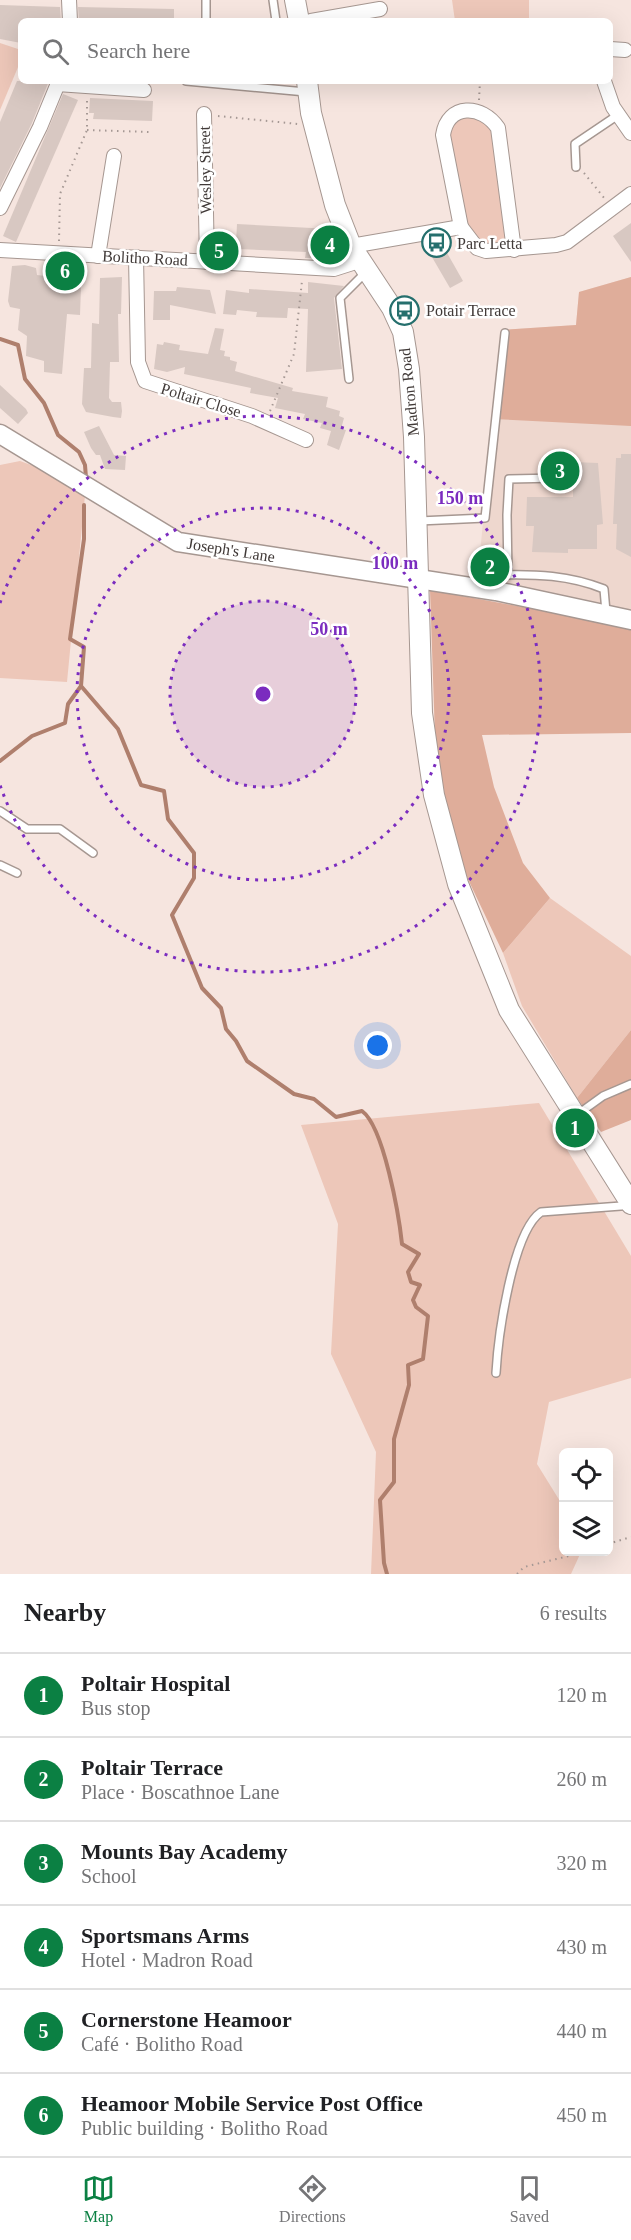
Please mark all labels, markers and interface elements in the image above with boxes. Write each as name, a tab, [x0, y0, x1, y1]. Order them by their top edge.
search box	[18, 18, 613, 84]
icon: search	[39, 35, 72, 68]
text: Search here	[87, 38, 190, 63]
street label: Wesley Street	[196, 125, 215, 214]
pin: 4	[310, 222, 350, 268]
bus stop icon: Parc Letta	[420, 227, 452, 259]
pin: 5	[200, 228, 238, 274]
place label: Parc Letta	[457, 235, 522, 252]
street label: Bolitho Road	[102, 247, 188, 269]
pin: 6	[46, 248, 84, 294]
bus stop icon: Potair Terrace	[389, 294, 421, 326]
place label: Potair Terrace	[426, 302, 516, 319]
street label: Madron Road	[396, 347, 422, 437]
street label: Poltair Close	[159, 380, 243, 420]
pin: 3	[540, 448, 580, 494]
text: 150 m	[437, 488, 483, 508]
street label: Joseph's Lane	[186, 535, 276, 566]
pin: 2	[470, 544, 510, 590]
text: 100 m	[372, 553, 418, 573]
text: 50 m	[310, 619, 348, 639]
centre of rings	[253, 684, 273, 704]
your location	[363, 1031, 392, 1060]
pin: 1	[556, 1106, 594, 1150]
map controls	[559, 1448, 613, 1556]
button: locate	[559, 1448, 613, 1502]
button: layers	[559, 1502, 613, 1556]
text: Nearby	[24, 1598, 106, 1627]
text: 6 results	[540, 1602, 607, 1624]
text: Poltair Hospital	[81, 1671, 230, 1696]
text: 1	[39, 1684, 49, 1706]
text: 120 m	[556, 1684, 607, 1706]
text: Bus stop	[81, 1697, 150, 1719]
text: Poltair Terrace	[81, 1755, 223, 1780]
text: 2	[39, 1768, 49, 1790]
text: 260 m	[556, 1768, 607, 1790]
text: Place · Boscathnoe Lane	[81, 1781, 279, 1803]
text: Mounts Bay Academy	[81, 1839, 288, 1864]
text: 3	[39, 1852, 49, 1874]
text: 320 m	[556, 1852, 607, 1874]
text: School	[81, 1865, 137, 1887]
text: Sportsmans Arms	[81, 1923, 249, 1948]
text: 4	[39, 1936, 49, 1958]
text: 430 m	[556, 1936, 607, 1958]
text: Hotel · Madron Road	[81, 1949, 253, 1971]
text: Cornerstone Heamoor	[81, 2007, 292, 2032]
text: 5	[39, 2020, 49, 2042]
text: 440 m	[556, 2020, 607, 2042]
text: Café · Bolitho Road	[81, 2033, 243, 2055]
text: Heamoor Mobile Service Post Office	[81, 2091, 423, 2116]
text: 6	[39, 2104, 49, 2126]
text: 450 m	[556, 2104, 607, 2126]
text: Public building · Bolitho Road	[81, 2117, 328, 2139]
tab: Map	[82, 2172, 115, 2226]
tab: Directions	[279, 2172, 346, 2226]
tab: Saved	[510, 2172, 549, 2226]

